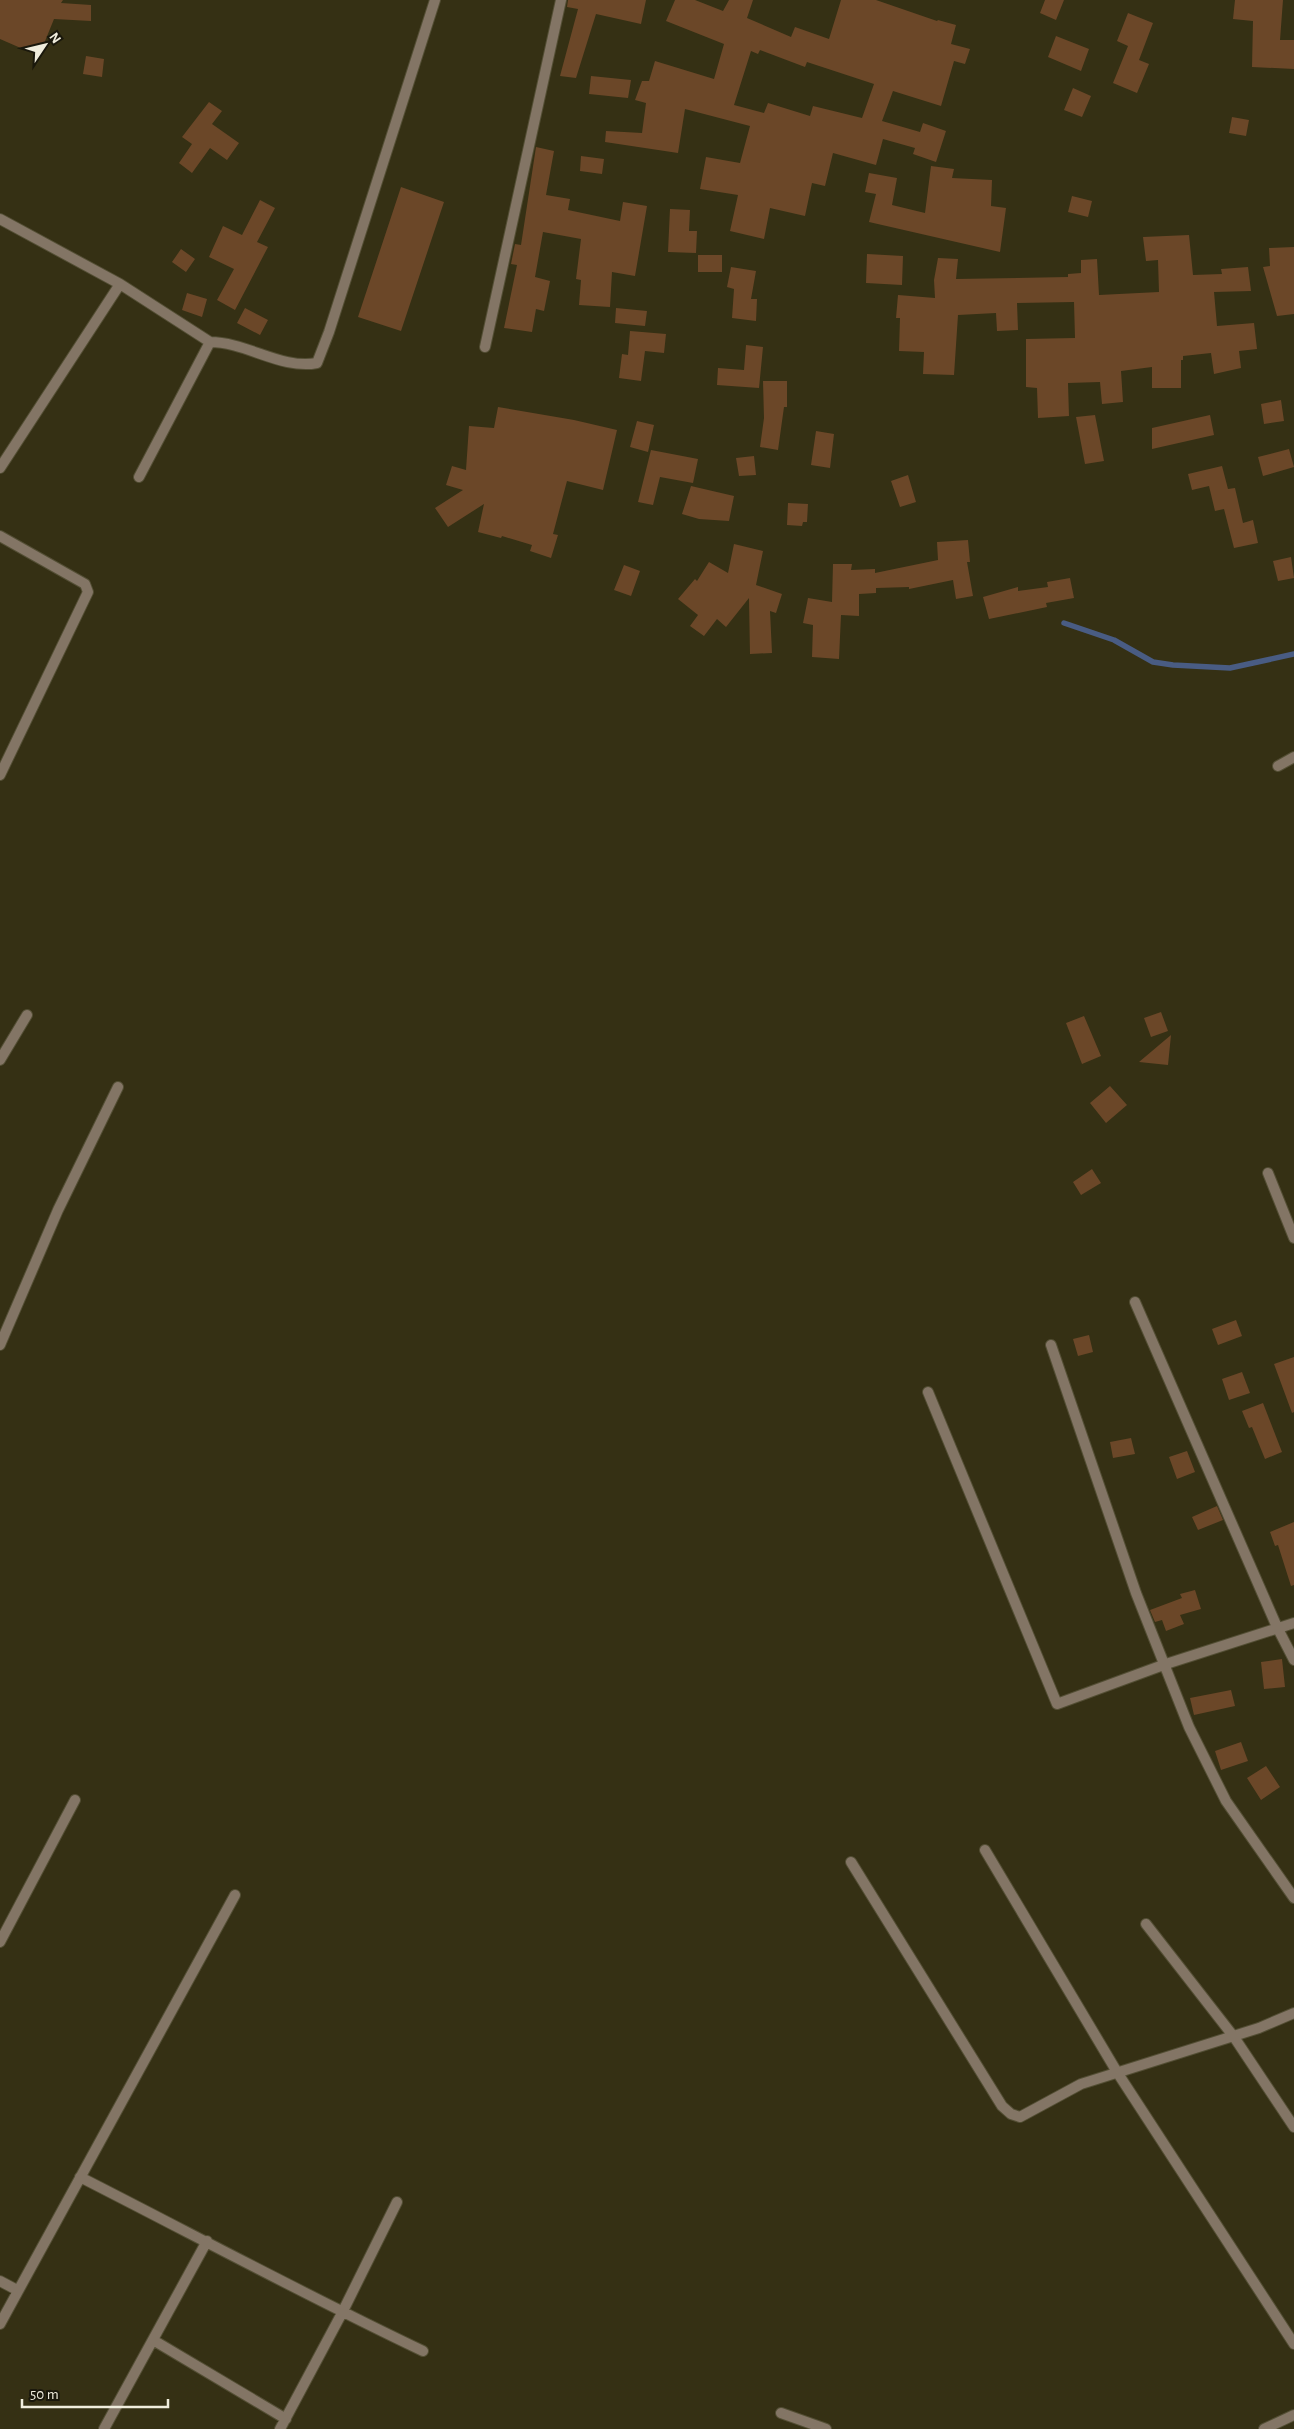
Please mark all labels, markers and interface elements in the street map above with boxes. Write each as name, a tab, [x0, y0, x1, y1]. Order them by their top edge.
north arrow	[20, 20, 70, 70]
text: N	[46, 30, 63, 46]
scale bar	[22, 2376, 169, 2408]
text: 50 m	[30, 2387, 59, 2402]

